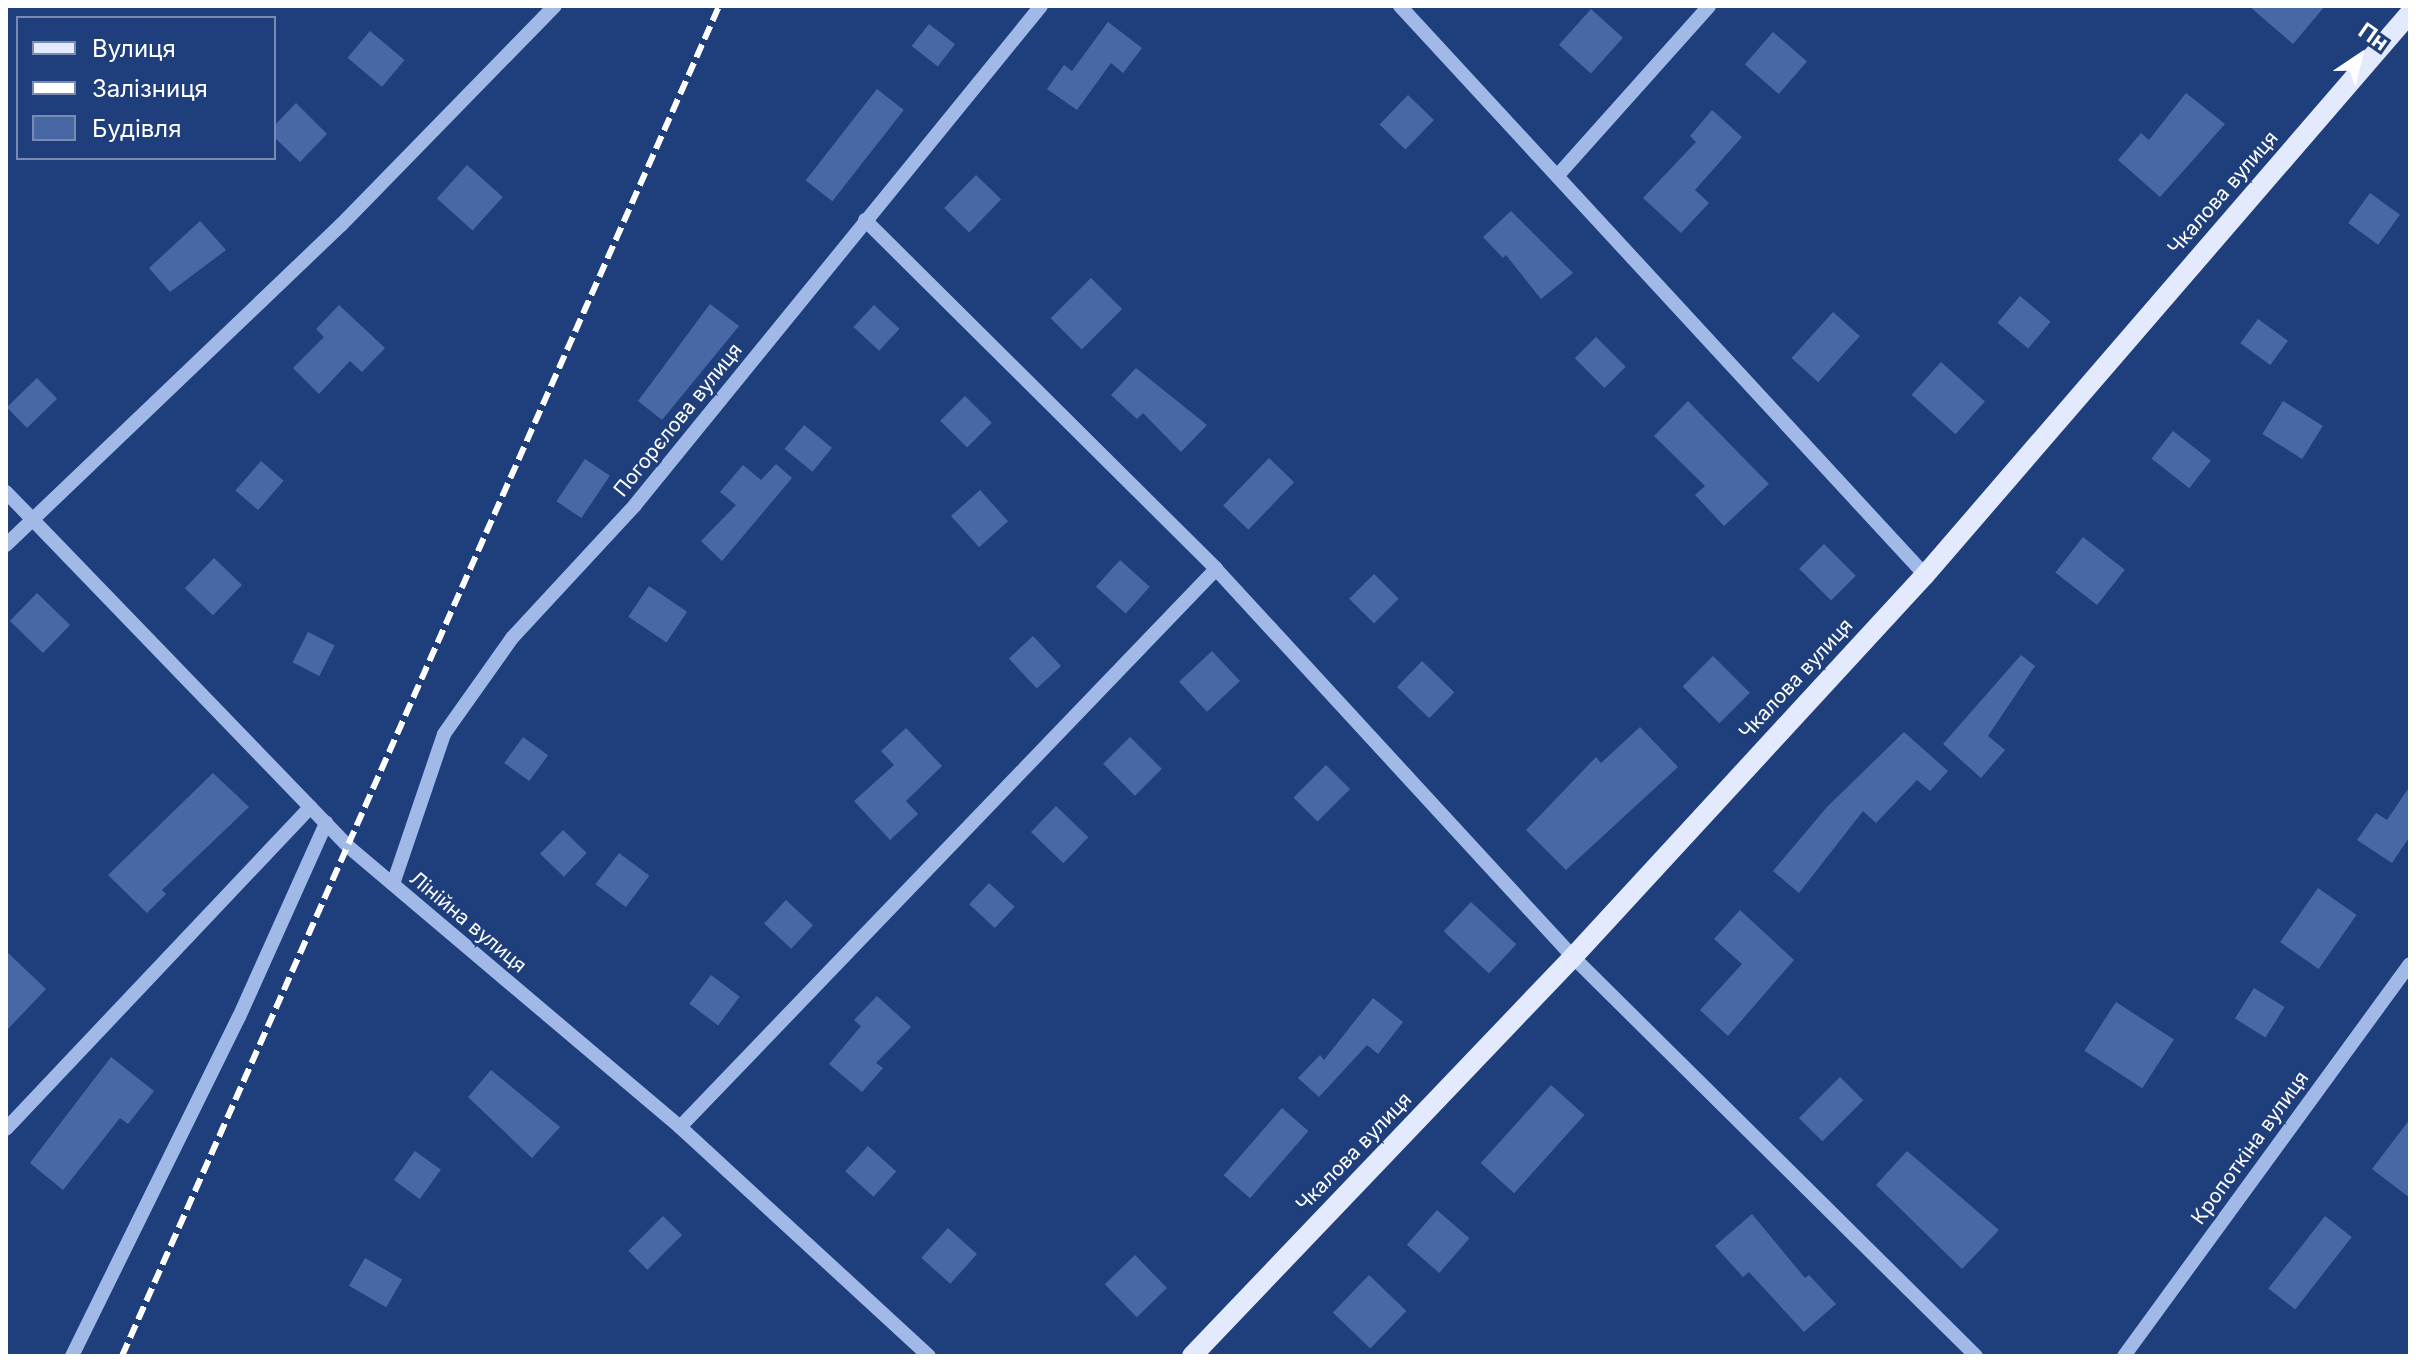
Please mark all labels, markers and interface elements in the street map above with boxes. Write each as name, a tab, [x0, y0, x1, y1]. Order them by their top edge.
legend	[16, 16, 276, 160]
north arrow	[2320, 16, 2400, 96]
text: Пн	[2354, 17, 2394, 56]
text: Вулиця	[92, 34, 176, 63]
text: Залізниця	[92, 74, 208, 103]
text: Будівля	[92, 114, 181, 143]
street label: Чкалова вулиця	[2163, 126, 2283, 260]
street label: Погорєлова вулиця	[609, 338, 747, 502]
street label: Чкалова вулиця	[1734, 614, 1858, 744]
street label: Лінійна вулиця	[405, 866, 531, 978]
street label: Кропоткіна вулиця	[2186, 1067, 2314, 1229]
street label: Чкалова вулиця	[1291, 1088, 1417, 1216]

